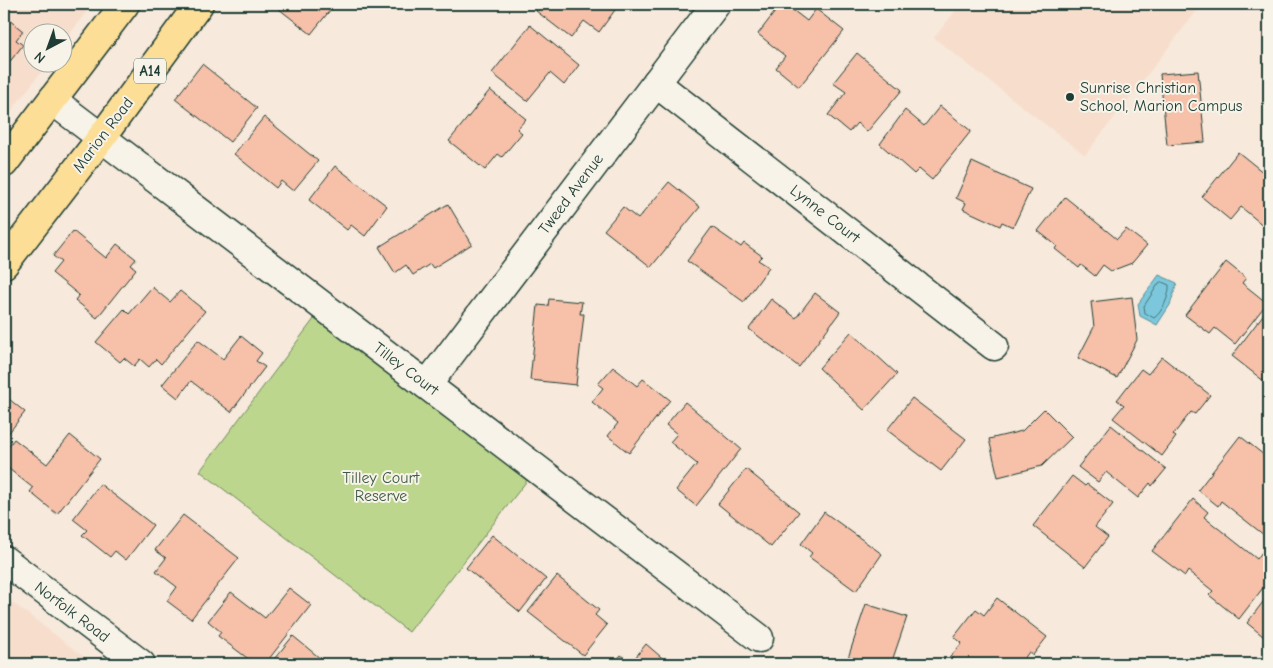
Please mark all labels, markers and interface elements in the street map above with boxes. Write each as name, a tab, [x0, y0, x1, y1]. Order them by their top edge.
north arrow	[22, 22, 72, 72]
text: N	[31, 48, 49, 67]
road number: A14	[134, 58, 166, 84]
place label: Sunrise Christian School, Marion Campus	[1080, 79, 1243, 115]
marker: Sunrise Christian School, Marion Campus	[1064, 91, 1076, 103]
street label: Marion Road	[69, 94, 137, 176]
street label: Tweed Avenue	[535, 150, 607, 238]
street label: Lynne Court	[787, 181, 864, 247]
street label: Tilley Court	[370, 339, 442, 400]
park label: Tilley Court Reserve	[343, 469, 420, 505]
street label: Norfolk Road	[31, 578, 113, 646]

